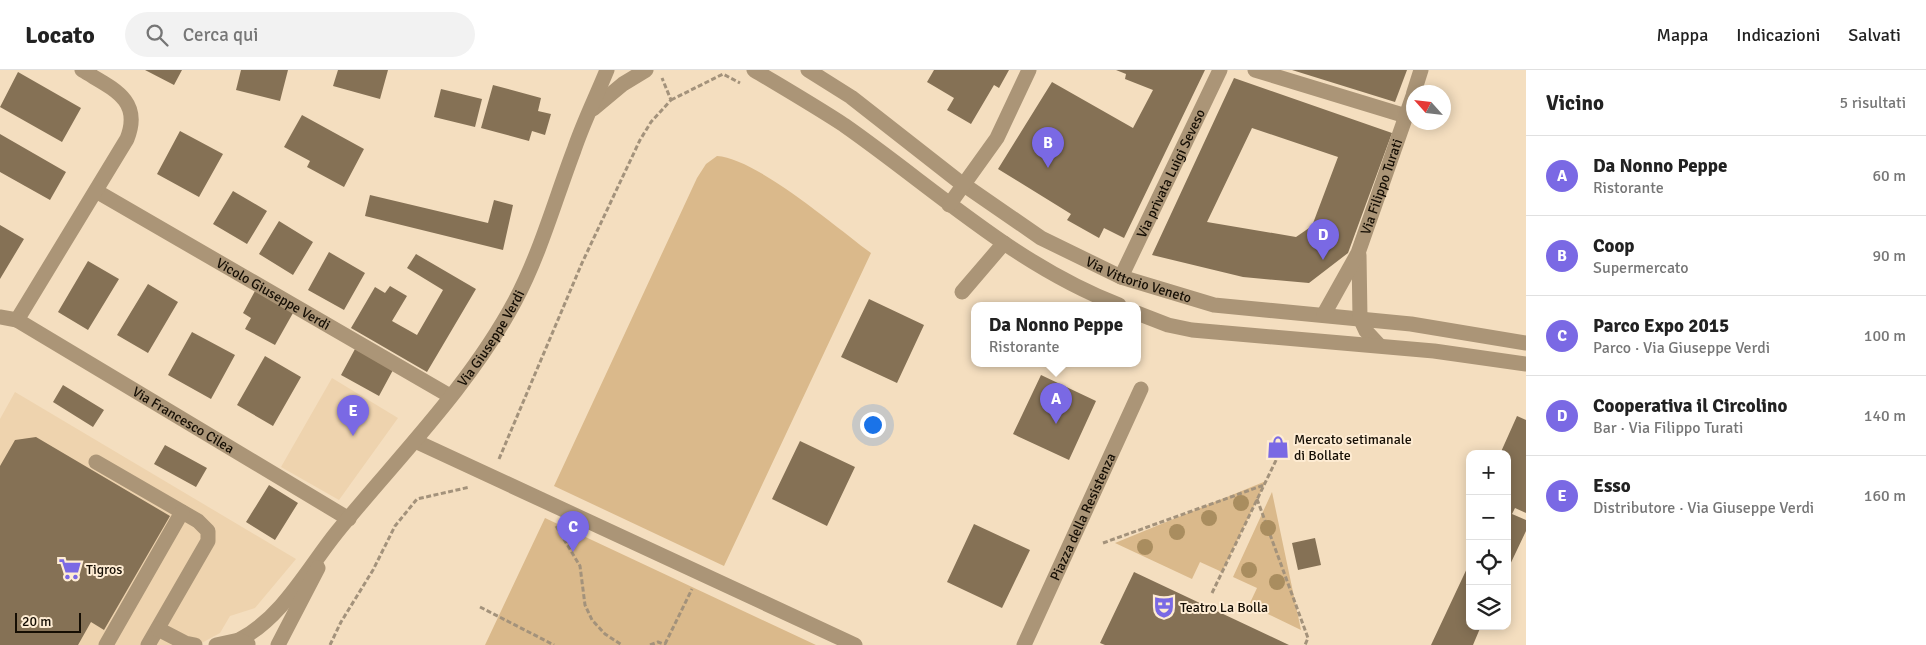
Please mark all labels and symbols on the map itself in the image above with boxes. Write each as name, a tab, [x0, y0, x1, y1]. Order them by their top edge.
north arrow	[1406, 85, 1451, 130]
street label: Via privata Luigi Seveso	[1133, 106, 1209, 241]
pin: B	[1032, 127, 1064, 168]
street label: Via Filippo Turati	[1357, 137, 1406, 237]
pin: D	[1307, 219, 1339, 260]
street label: Via Vittorio Veneto	[1083, 253, 1193, 307]
street label: Vicolo Giuseppe Verdi	[213, 254, 333, 334]
street label: Via Giuseppe Verdi	[454, 287, 528, 390]
street label: Via Francesco Cilea	[129, 383, 237, 457]
pin: A	[1040, 383, 1072, 424]
pin: E	[337, 395, 369, 436]
your location	[860, 412, 886, 438]
place label: Mercato setimanale di Bollate	[1294, 431, 1412, 464]
shop icon: Mercato setimanale di Bollate	[1265, 434, 1291, 460]
street label: Piazza della Resistenza	[1047, 450, 1120, 583]
pin: C	[557, 511, 589, 552]
supermarket icon: Tigros	[57, 556, 83, 582]
place label: Tigros	[86, 561, 122, 578]
theatre icon: Teatro La Bolla	[1151, 594, 1177, 620]
place label: Teatro La Bolla	[1180, 599, 1268, 616]
scale bar	[15, 610, 81, 633]

